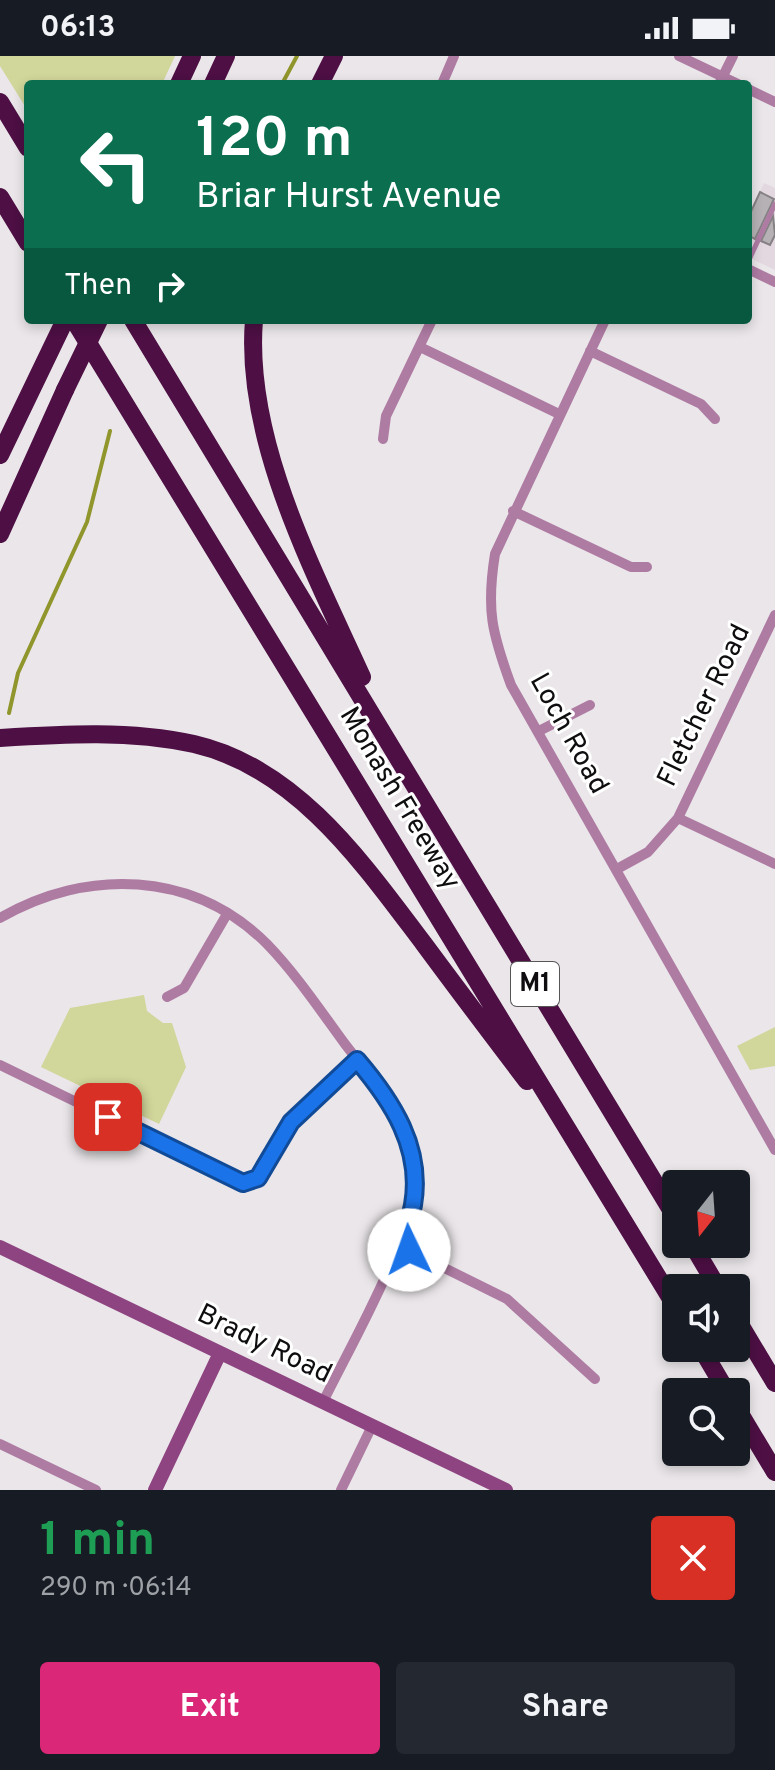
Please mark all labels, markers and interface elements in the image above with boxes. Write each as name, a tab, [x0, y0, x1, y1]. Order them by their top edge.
text: 06:13	[40, 10, 115, 47]
text: 120 m	[196, 106, 353, 176]
icon: left	[64, 112, 168, 216]
text: Briar Hurst Avenue	[196, 175, 501, 221]
icon: right	[148, 264, 192, 308]
text: Then	[64, 268, 132, 305]
street label: Fletcher Road	[650, 619, 760, 793]
street label: Loch Road	[520, 667, 616, 801]
street label: Monash Freeway	[330, 701, 468, 897]
road number: M1	[511, 962, 559, 1006]
pin	[74, 1083, 142, 1151]
icon: arrive	[86, 1095, 130, 1139]
north arrow	[662, 1170, 750, 1258]
map controls	[662, 1170, 750, 1466]
position arrow	[367, 1208, 451, 1292]
button: sound	[662, 1274, 750, 1362]
street label: Brady Road	[191, 1297, 337, 1393]
button: search	[662, 1378, 750, 1466]
text: 1 min	[40, 1512, 155, 1572]
button: close	[651, 1516, 735, 1600]
text: 290 m · 06:14	[40, 1572, 192, 1605]
button: Exit	[40, 1662, 380, 1754]
button: Share	[396, 1662, 735, 1754]

